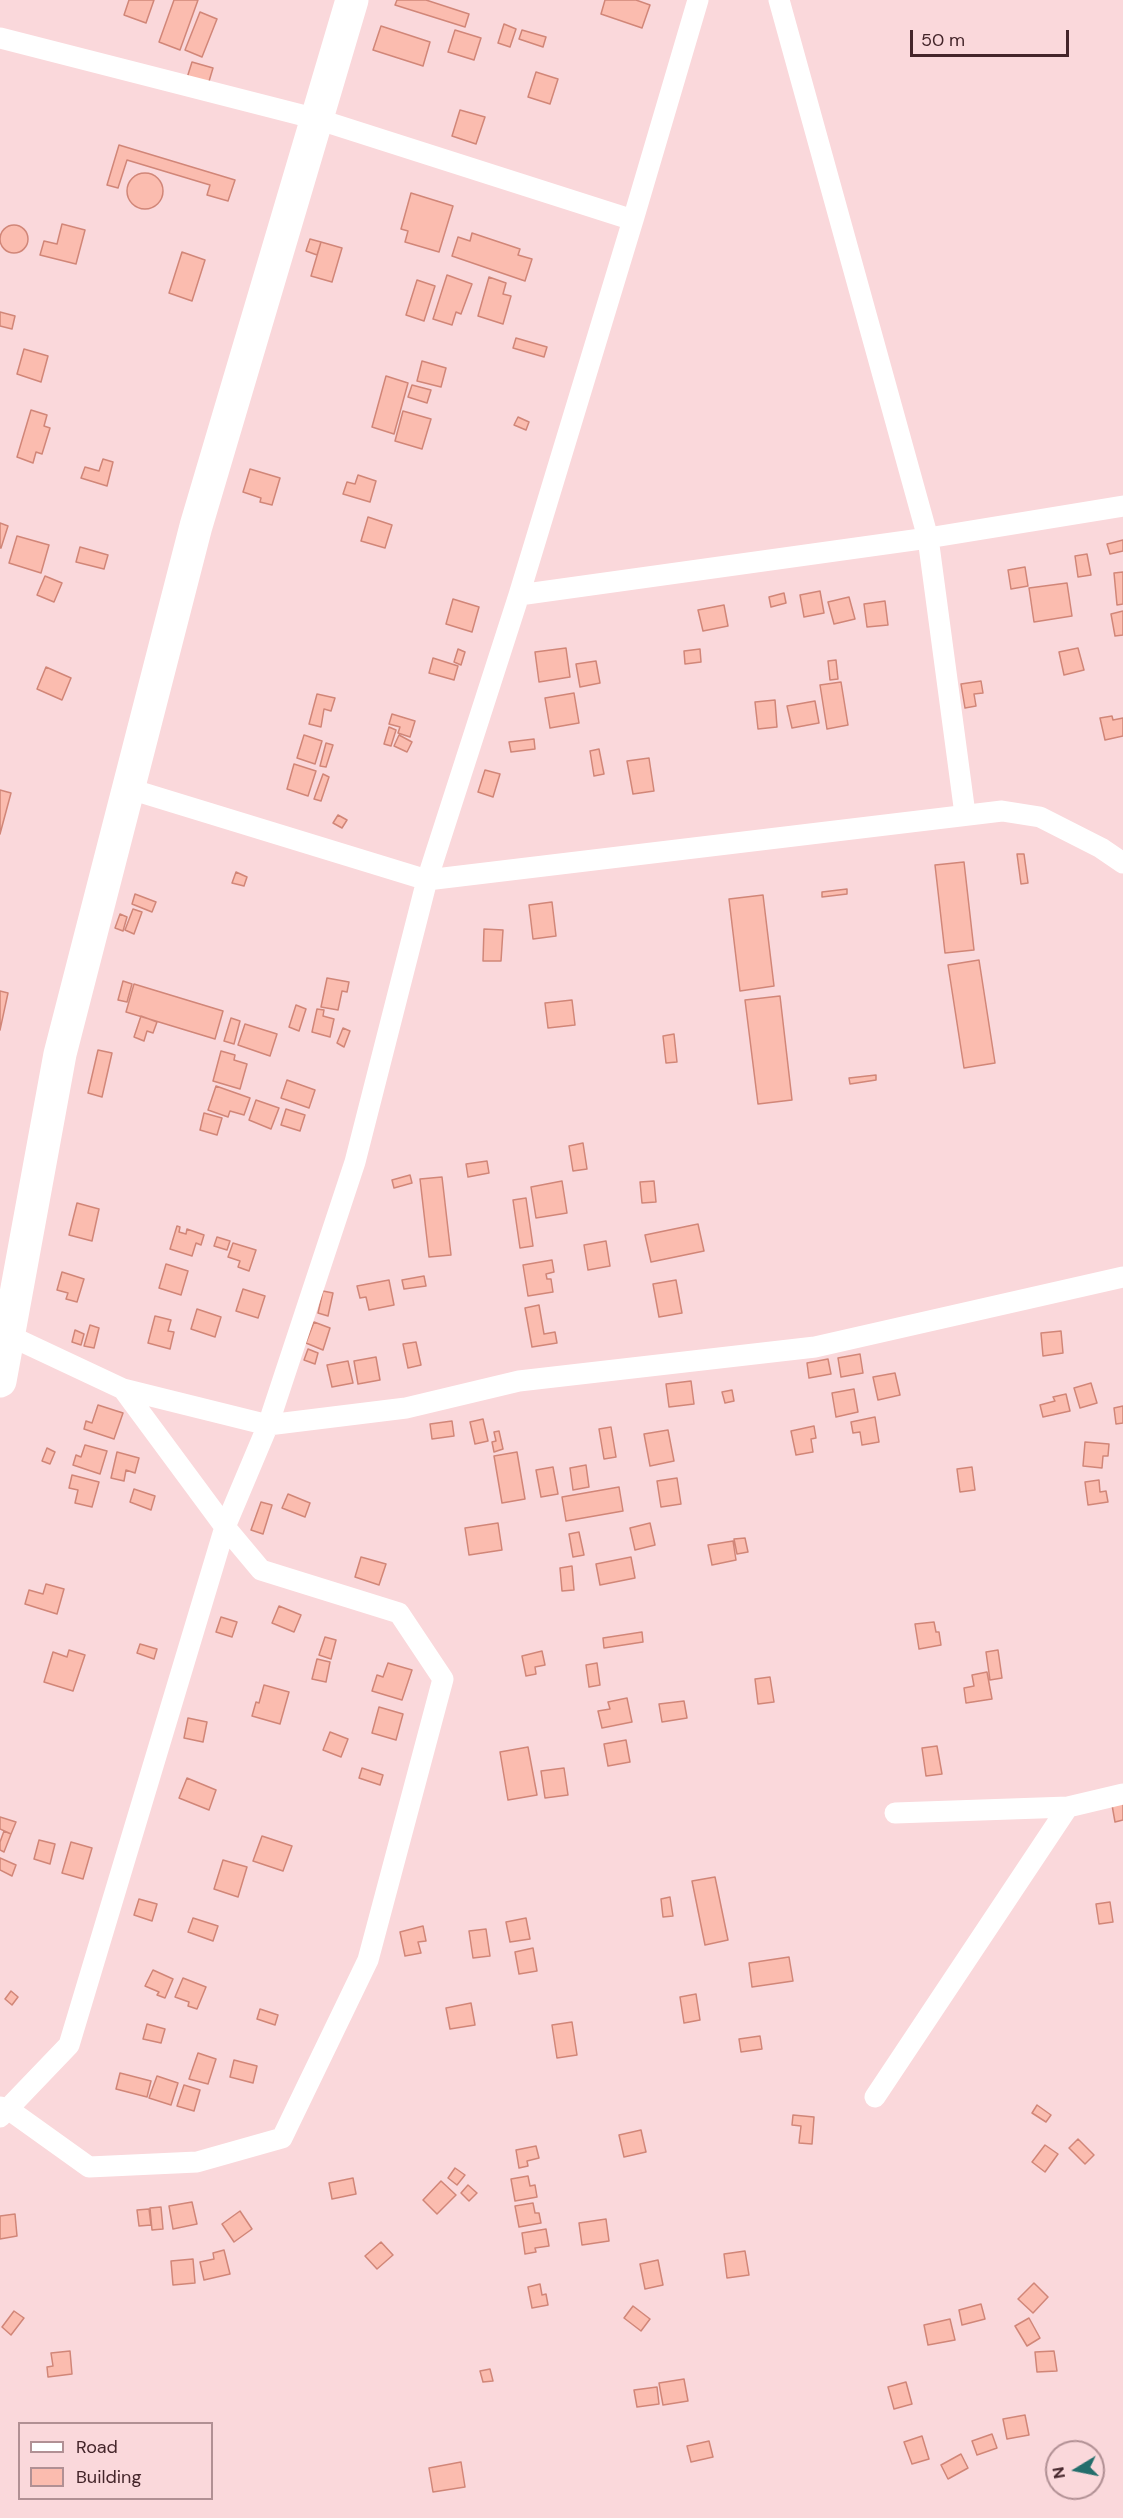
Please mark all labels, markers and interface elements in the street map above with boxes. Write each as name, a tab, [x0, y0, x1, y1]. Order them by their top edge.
scale bar	[913, 18, 1072, 56]
text: 50 m	[921, 28, 965, 52]
legend	[18, 2422, 213, 2500]
text: Road	[76, 2435, 118, 2459]
north arrow	[1045, 2440, 1105, 2500]
text: Building	[76, 2465, 141, 2489]
text: N	[1047, 2465, 1070, 2480]

